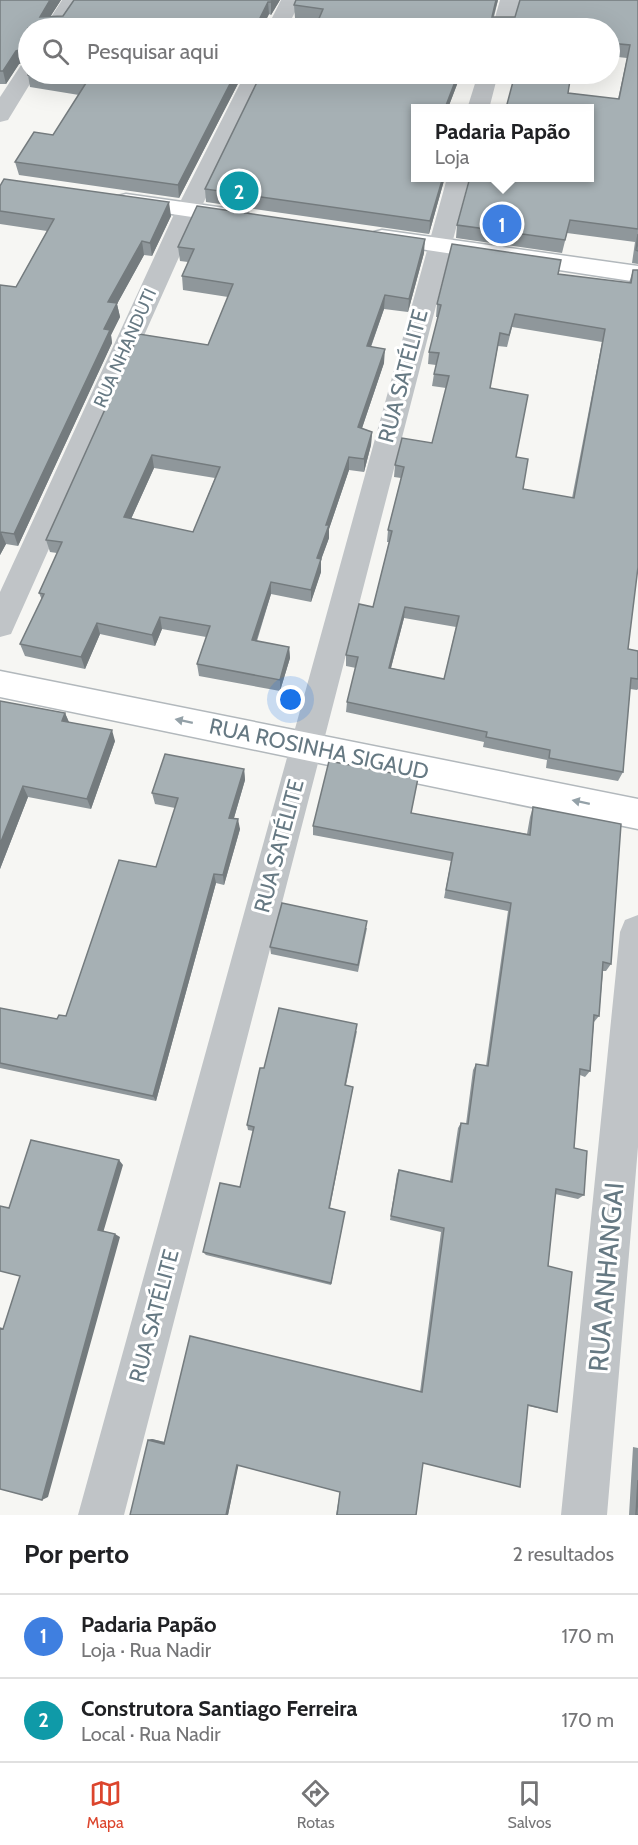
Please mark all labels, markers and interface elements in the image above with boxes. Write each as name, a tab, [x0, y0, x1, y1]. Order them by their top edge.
search box	[18, 18, 620, 84]
icon: search	[39, 35, 72, 68]
text: Pesquisar aqui	[87, 38, 219, 65]
popup	[411, 104, 594, 182]
text: Padaria Papão	[435, 118, 570, 145]
text: Loja	[435, 145, 469, 169]
pin: 2	[220, 168, 258, 213]
pin: 1	[482, 202, 522, 246]
street label: RUA NHANDUTI	[89, 285, 161, 411]
street label: RUA SATÉLITE	[372, 306, 434, 446]
your location	[276, 685, 305, 714]
street label: RUA ROSINHA SIGAUD	[207, 713, 431, 785]
one-way arrow	[175, 716, 193, 726]
street label: RUA SATÉLITE	[248, 776, 310, 916]
one-way arrow	[571, 797, 590, 807]
street label: RUA ANHANGAI	[581, 1181, 631, 1373]
street label: RUA SATÉLITE	[123, 1246, 185, 1386]
text: Por perto	[24, 1538, 129, 1570]
text: 2 resultados	[513, 1542, 614, 1566]
text: Padaria Papão	[81, 1611, 217, 1638]
text: 1	[40, 1624, 47, 1648]
text: 170 m	[562, 1624, 614, 1648]
text: Loja · Rua Nadir	[81, 1638, 211, 1662]
text: Construtora Santiago Ferreira	[81, 1695, 357, 1722]
text: 2	[38, 1708, 49, 1732]
text: 170 m	[562, 1708, 614, 1732]
text: Local · Rua Nadir	[81, 1722, 221, 1746]
tab: Mapa	[87, 1777, 124, 1832]
tab: Rotas	[297, 1777, 335, 1832]
tab: Salvos	[508, 1777, 551, 1832]

